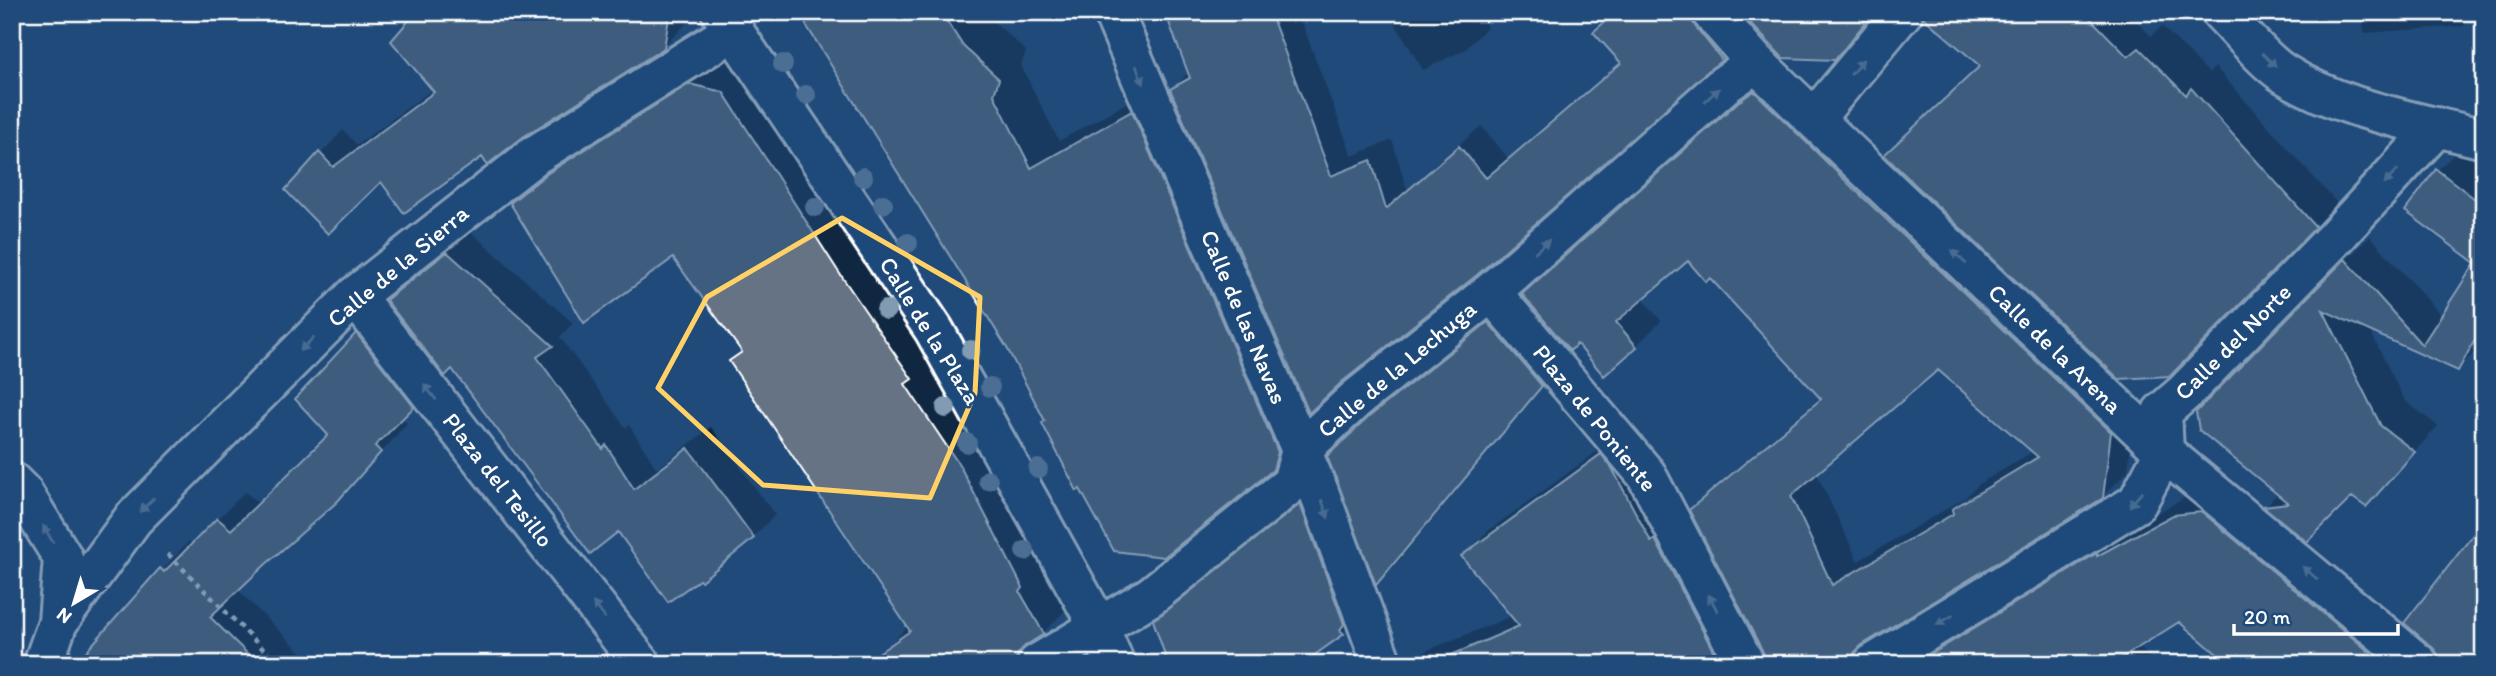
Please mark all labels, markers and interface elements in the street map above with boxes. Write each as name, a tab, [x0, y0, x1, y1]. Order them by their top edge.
one-way arrow	[2261, 52, 2278, 69]
one-way arrow	[1850, 58, 1865, 76]
one-way arrow	[1134, 65, 1145, 86]
one-way arrow	[1704, 88, 1721, 103]
one-way arrow	[2383, 168, 2399, 185]
street label: Calle de la Sierra	[321, 198, 475, 333]
street label: Calle de las Navas	[1195, 226, 1294, 408]
one-way arrow	[1533, 238, 1551, 254]
one-way arrow	[1950, 249, 1968, 265]
street label: Calle de la Plaza	[873, 251, 988, 411]
street label: Calle de la Arena	[1982, 277, 2129, 420]
street label: Calle del Norte	[2168, 277, 2297, 406]
street label: Calle de la Lechuga	[1311, 293, 1482, 443]
one-way arrow	[300, 335, 316, 352]
street label: Plaza de Poniente	[1527, 338, 1664, 497]
one-way arrow	[422, 383, 437, 401]
street label: Plaza del Tesillo	[437, 407, 560, 553]
one-way arrow	[2129, 490, 2144, 508]
one-way arrow	[138, 497, 155, 514]
one-way arrow	[1320, 499, 1331, 520]
one-way arrow	[42, 524, 54, 543]
one-way arrow	[2301, 566, 2318, 581]
north arrow	[38, 568, 108, 638]
scale bar	[2234, 592, 2398, 636]
one-way arrow	[1708, 593, 1719, 613]
one-way arrow	[593, 601, 607, 619]
text: N	[52, 603, 76, 629]
text: 20 m	[2244, 604, 2291, 629]
one-way arrow	[1935, 614, 1954, 627]

